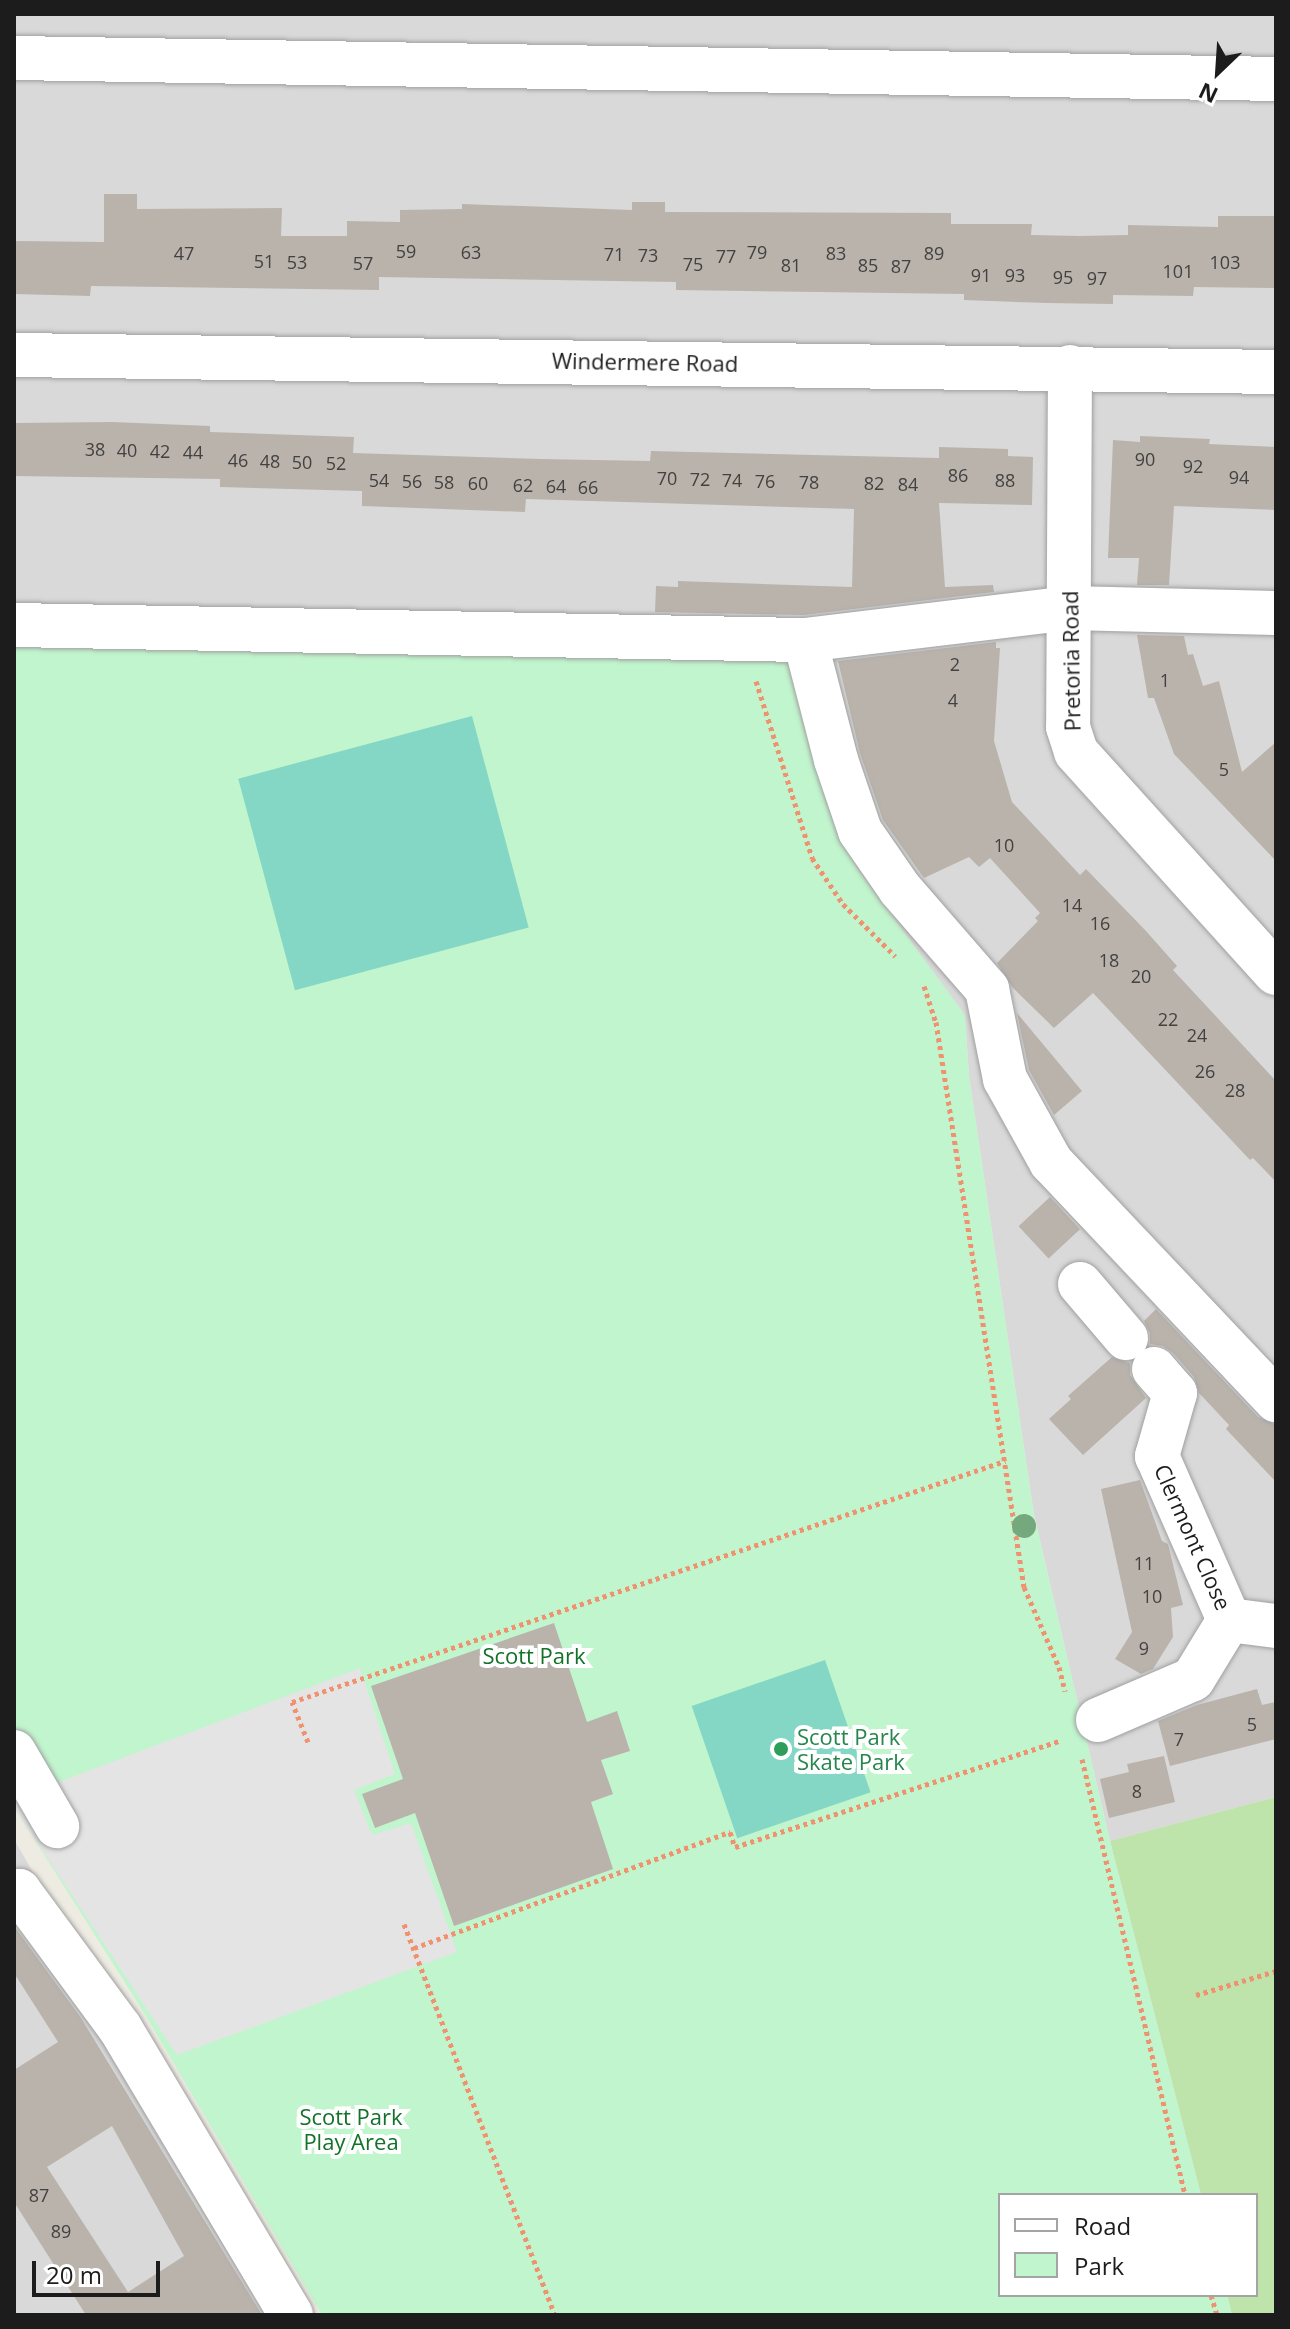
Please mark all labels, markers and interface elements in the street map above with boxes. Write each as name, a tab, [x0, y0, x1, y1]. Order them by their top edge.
north arrow	[1178, 32, 1258, 112]
text: N	[1193, 76, 1222, 111]
house number: 59	[396, 240, 416, 262]
house number: 63	[461, 241, 481, 263]
house number: 79	[747, 241, 767, 263]
house number: 47	[174, 242, 194, 264]
house number: 83	[826, 242, 846, 264]
house number: 89	[924, 242, 944, 264]
house number: 71	[604, 243, 624, 265]
house number: 73	[638, 244, 658, 266]
house number: 77	[716, 245, 736, 267]
house number: 51	[254, 250, 274, 272]
house number: 53	[287, 251, 307, 273]
house number: 103	[1210, 251, 1240, 273]
house number: 57	[353, 252, 373, 274]
house number: 75	[683, 253, 703, 275]
house number: 81	[781, 254, 801, 276]
house number: 85	[858, 254, 878, 276]
house number: 87	[891, 255, 911, 277]
house number: 101	[1163, 260, 1193, 282]
house number: 91	[971, 264, 991, 286]
house number: 93	[1005, 264, 1025, 286]
house number: 95	[1053, 266, 1073, 288]
house number: 97	[1087, 267, 1107, 289]
street label: Windermere Road	[552, 347, 738, 377]
house number: 38	[85, 438, 105, 460]
house number: 40	[117, 439, 137, 461]
house number: 42	[150, 440, 170, 462]
house number: 44	[183, 441, 203, 463]
house number: 90	[1135, 448, 1155, 470]
house number: 46	[228, 449, 248, 471]
house number: 48	[260, 450, 280, 472]
house number: 50	[292, 451, 312, 473]
house number: 52	[326, 452, 346, 474]
house number: 92	[1183, 455, 1203, 477]
house number: 86	[948, 464, 968, 486]
house number: 94	[1229, 466, 1249, 488]
house number: 70	[657, 467, 677, 489]
house number: 72	[690, 468, 710, 490]
house number: 54	[369, 469, 389, 491]
house number: 74	[722, 469, 742, 491]
house number: 88	[995, 469, 1015, 491]
house number: 56	[402, 470, 422, 492]
house number: 76	[755, 470, 775, 492]
house number: 58	[434, 471, 454, 493]
house number: 78	[799, 471, 819, 493]
house number: 60	[468, 472, 488, 494]
house number: 82	[864, 472, 884, 494]
house number: 84	[898, 473, 918, 495]
house number: 62	[513, 474, 533, 496]
house number: 64	[546, 475, 566, 497]
house number: 66	[578, 476, 598, 498]
street label: Pretoria Road	[1057, 590, 1085, 732]
house number: 2	[950, 653, 960, 675]
house number: 1	[1160, 669, 1170, 691]
house number: 4	[948, 689, 958, 711]
house number: 5	[1219, 758, 1229, 780]
house number: 10	[994, 834, 1014, 856]
house number: 14	[1062, 894, 1082, 916]
house number: 16	[1090, 912, 1110, 934]
house number: 18	[1099, 949, 1119, 971]
house number: 20	[1131, 965, 1151, 987]
house number: 22	[1158, 1008, 1178, 1030]
house number: 24	[1187, 1024, 1207, 1046]
house number: 26	[1195, 1060, 1215, 1082]
house number: 28	[1225, 1079, 1245, 1101]
street label: Clermont Close	[1149, 1460, 1237, 1614]
house number: 11	[1134, 1552, 1154, 1574]
house number: 10	[1142, 1585, 1162, 1607]
house number: 9	[1139, 1637, 1149, 1659]
park label: Scott Park	[482, 1643, 586, 1669]
house number: 5	[1247, 1713, 1257, 1735]
place label: Scott Park Skate Park	[797, 1723, 905, 1774]
house number: 7	[1174, 1728, 1184, 1750]
marker: Scott Park Skate Park	[772, 1740, 790, 1758]
house number: 8	[1132, 1780, 1142, 1802]
park label: Scott Park Play Area	[299, 2103, 403, 2154]
house number: 87	[29, 2184, 49, 2206]
legend	[998, 2193, 1258, 2297]
text: Road	[1074, 2209, 1131, 2242]
house number: 89	[51, 2220, 71, 2242]
scale bar	[36, 2245, 164, 2295]
text: Park	[1074, 2249, 1124, 2282]
text: 20 m	[46, 2258, 102, 2291]

